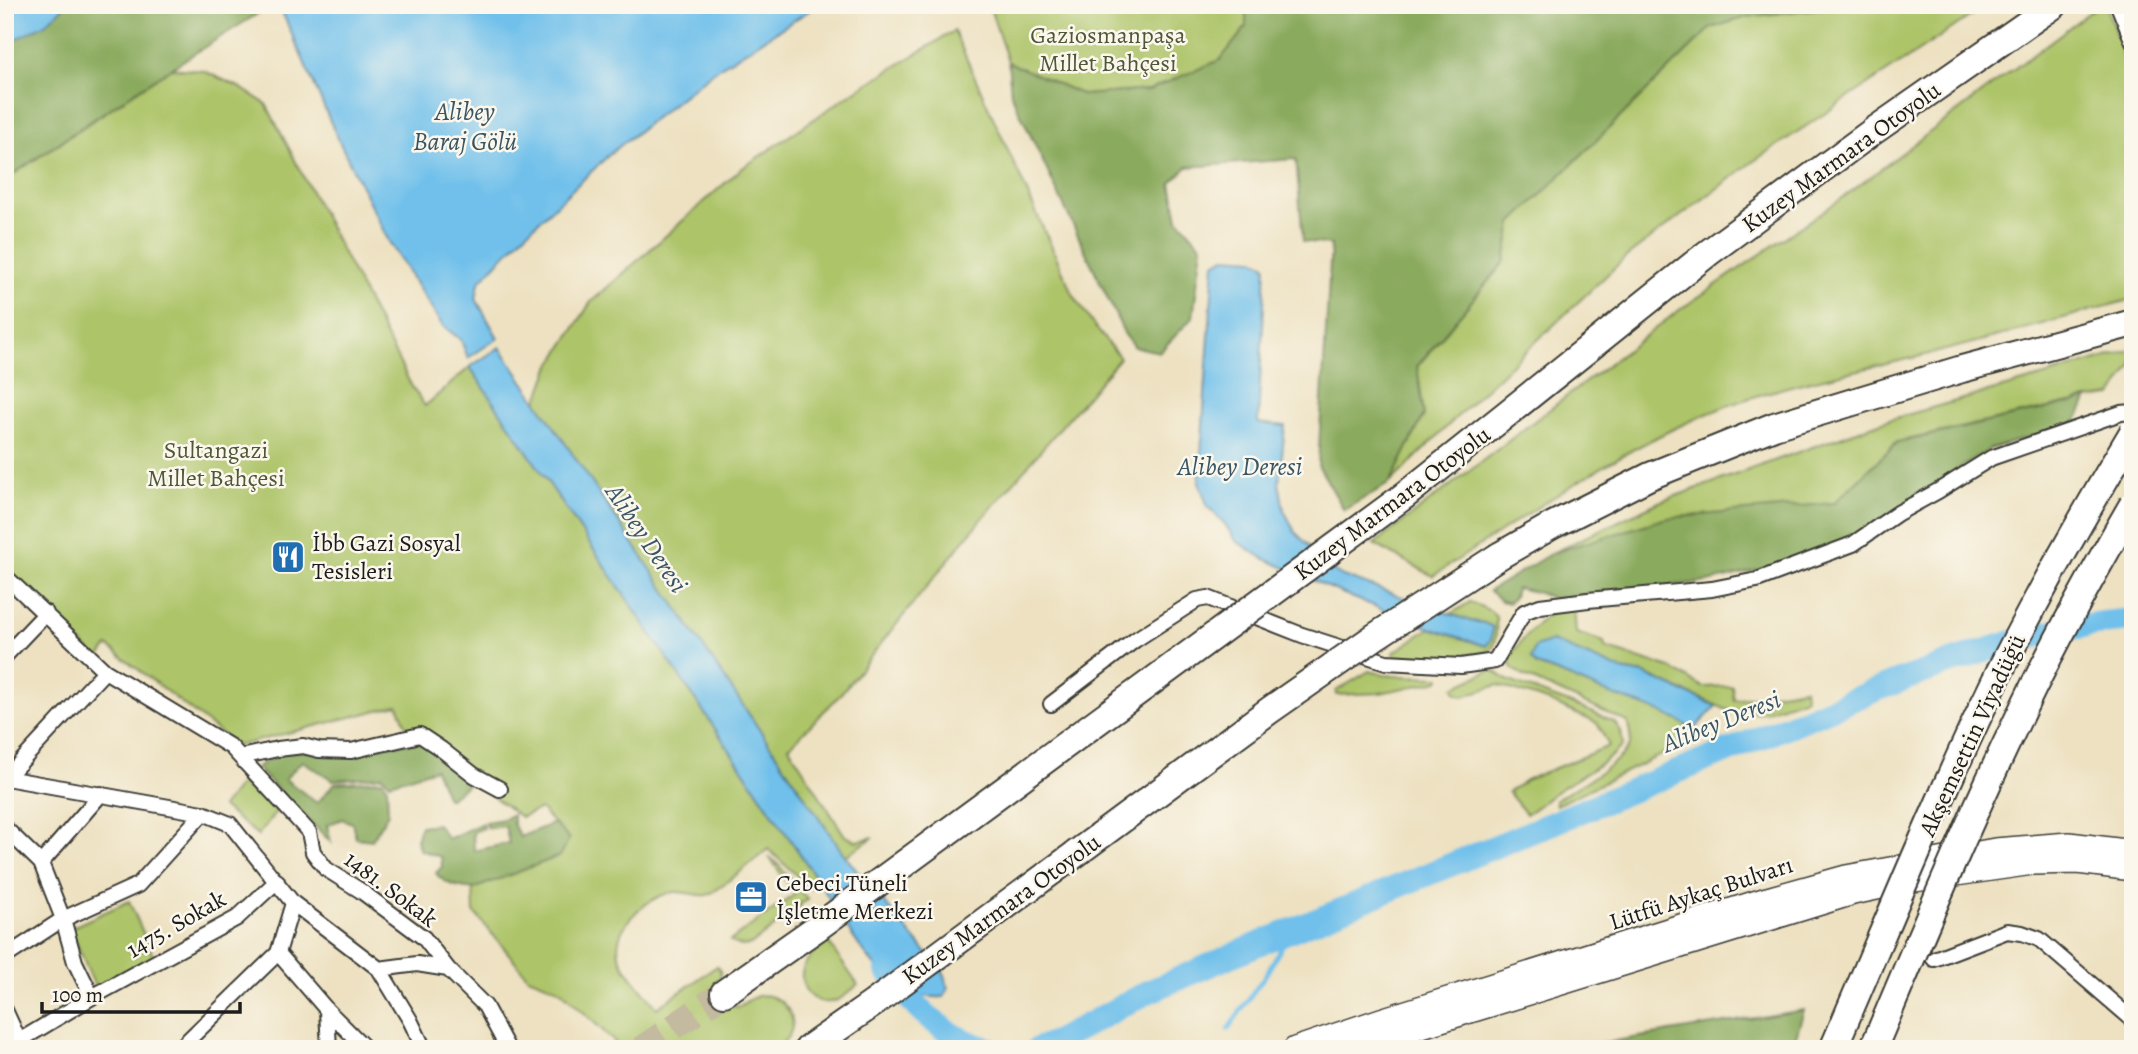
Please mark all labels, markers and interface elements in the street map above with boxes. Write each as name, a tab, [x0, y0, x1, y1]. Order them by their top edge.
park label: Gaziosmanpaşa Millet Bahçesi	[1030, 19, 1186, 79]
street label: Kuzey Marmara Otoyolu	[1735, 74, 1947, 240]
water label: Alibey Baraj Gölü	[413, 94, 517, 159]
street label: Kuzey Marmara Otoyolu	[1287, 418, 1497, 588]
park label: Sultangazi Millet Bahçesi	[147, 434, 285, 494]
water label: Alibey Deresi	[1176, 449, 1303, 484]
water label: Alibey Deresi	[596, 475, 696, 600]
place label: İbb Gazi Sosyal Tesisleri	[312, 527, 461, 587]
restaurant icon: İbb Gazi Sosyal Tesisleri	[269, 538, 307, 576]
street label: Akşemsettin Viyadüğü	[1911, 629, 2033, 842]
water label: Alibey Deresi	[1655, 682, 1786, 762]
street label: Kuzey Marmara Otoyolu	[895, 826, 1107, 992]
street label: 1481. Sokak	[338, 843, 444, 935]
street label: Lütfü Aykaç Bulvarı	[1605, 848, 1797, 938]
place label: Cebeci Tüneli İşletme Merkezi	[776, 867, 934, 927]
office icon: Cebeci Tüneli İşletme Merkezi	[732, 878, 770, 916]
street label: 1475. Sokak	[120, 883, 232, 965]
scale bar	[42, 970, 240, 1014]
text: 100 m	[52, 981, 103, 1009]

